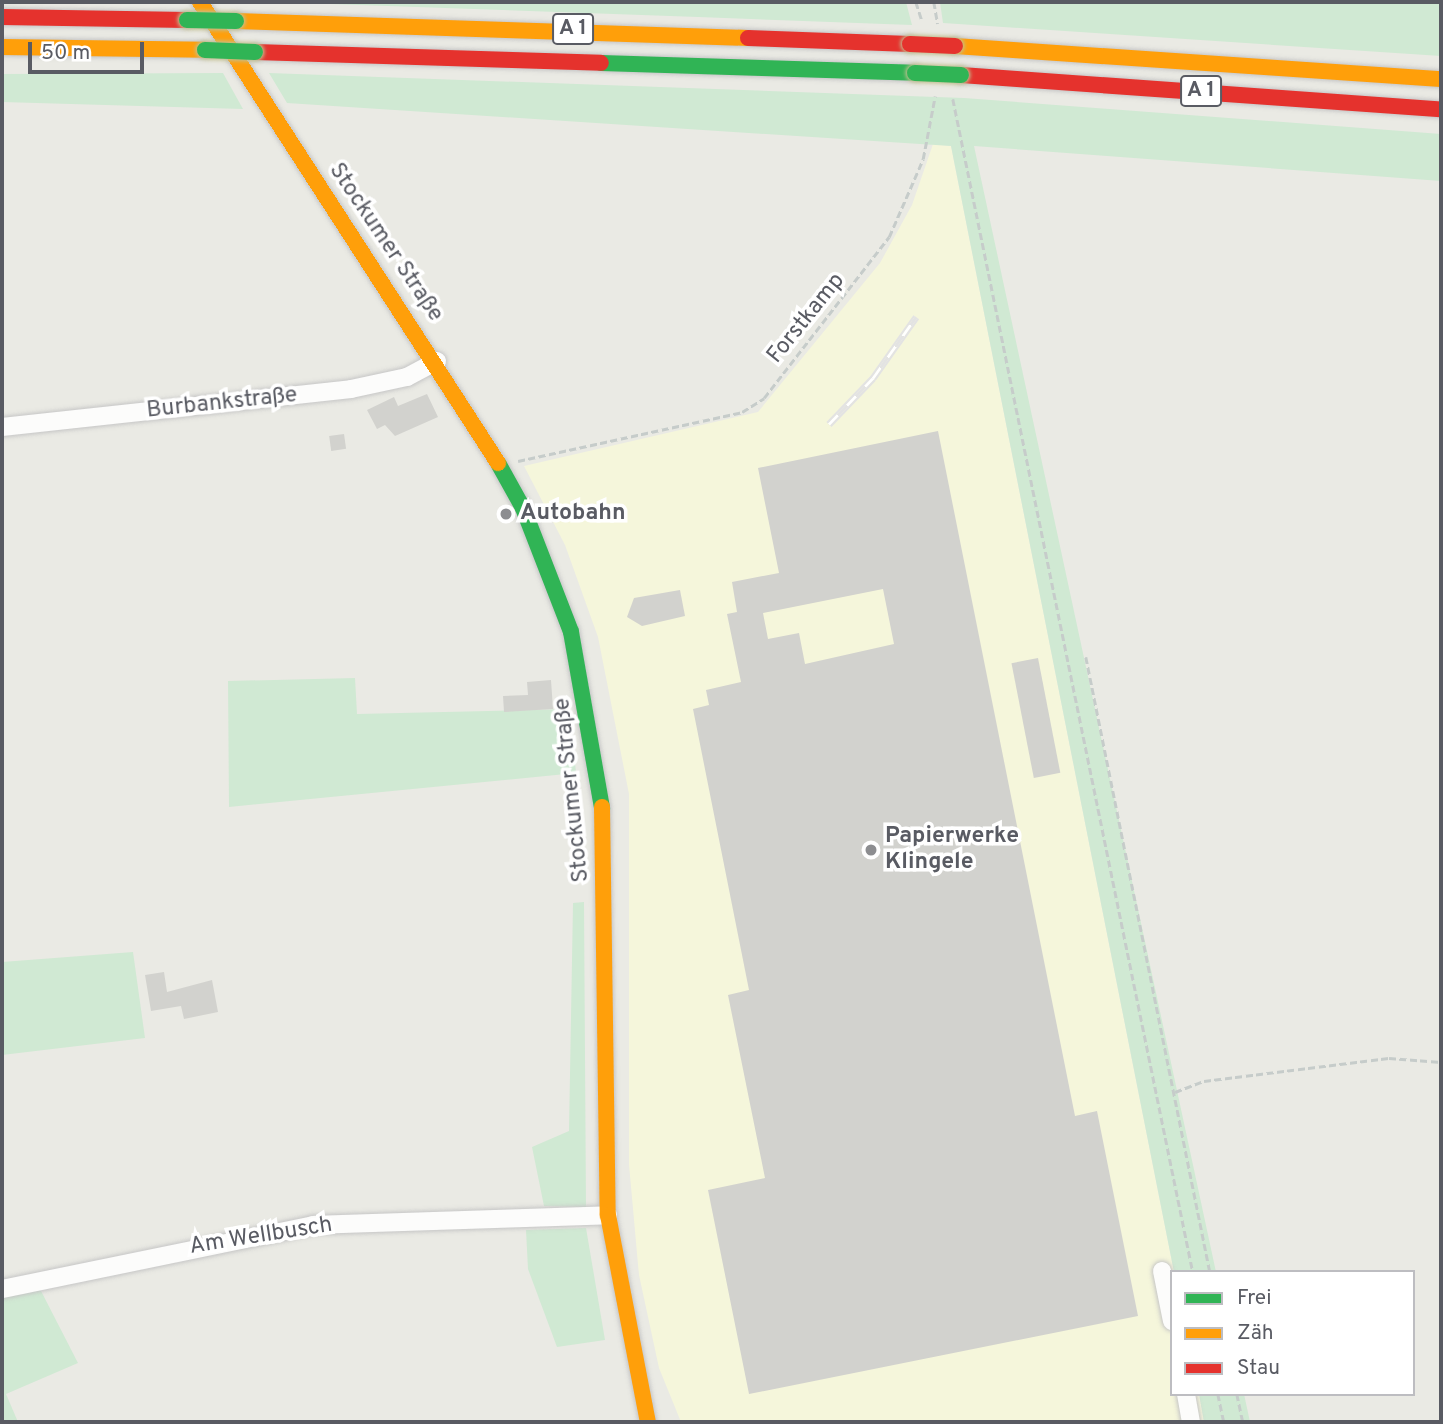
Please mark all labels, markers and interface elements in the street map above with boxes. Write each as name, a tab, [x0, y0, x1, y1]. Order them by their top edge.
road number: A 1	[550, 12, 596, 46]
scale bar	[32, 28, 147, 72]
text: 50 m	[41, 40, 90, 67]
road number: A 1	[1178, 74, 1224, 108]
street label: Stockumer Straße	[322, 158, 448, 328]
street label: Forstkamp	[762, 268, 852, 370]
street label: Burbankstraße	[145, 382, 299, 426]
place label: Autobahn	[520, 500, 626, 528]
marker: Autobahn	[498, 506, 514, 522]
street label: Stockumer Straße	[550, 696, 596, 884]
place label: Papierwerke Klingele	[885, 823, 1019, 877]
marker: Papierwerke Klingele	[863, 842, 879, 858]
street label: Am Wellbusch	[187, 1212, 335, 1262]
legend	[1170, 1270, 1415, 1396]
text: Frei	[1237, 1285, 1272, 1312]
text: Zäh	[1237, 1320, 1274, 1347]
text: Stau	[1237, 1355, 1280, 1382]

